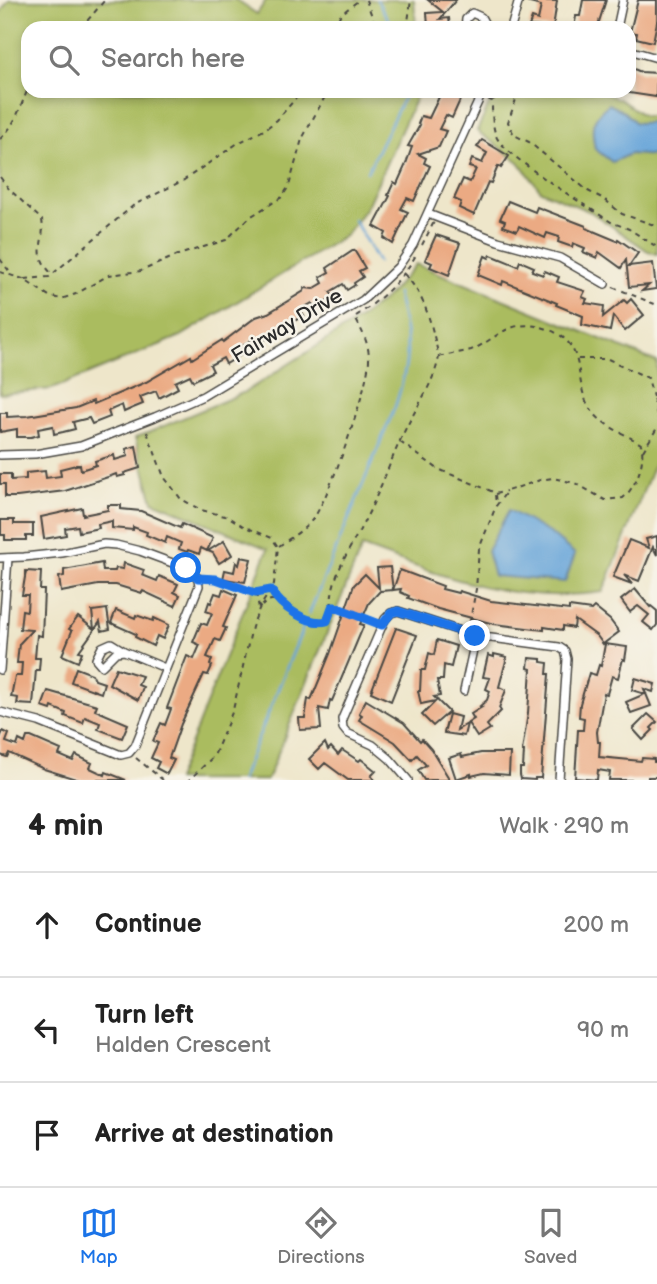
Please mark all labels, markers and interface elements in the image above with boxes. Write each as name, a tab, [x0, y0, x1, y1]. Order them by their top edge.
search box	[21, 21, 636, 98]
icon: search	[45, 41, 83, 79]
text: Search here	[101, 44, 245, 75]
street label: Fairway Drive	[227, 283, 347, 369]
route start	[170, 552, 201, 583]
route end	[459, 620, 490, 651]
text: 4 min	[28, 808, 103, 844]
text: Walk · 290 m	[499, 812, 629, 840]
icon: ahead	[28, 906, 66, 944]
text: Continue	[95, 909, 202, 940]
text: 200 m	[563, 911, 629, 939]
text: Turn left	[95, 1000, 194, 1031]
icon: left	[28, 1011, 66, 1049]
text: 90 m	[577, 1016, 629, 1044]
text: Halden Crescent	[95, 1031, 271, 1059]
icon: arrive	[28, 1116, 66, 1154]
text: Arrive at destination	[95, 1119, 334, 1150]
tab: Map	[80, 1204, 118, 1269]
tab: Directions	[277, 1204, 365, 1269]
tab: Saved	[524, 1204, 577, 1269]

